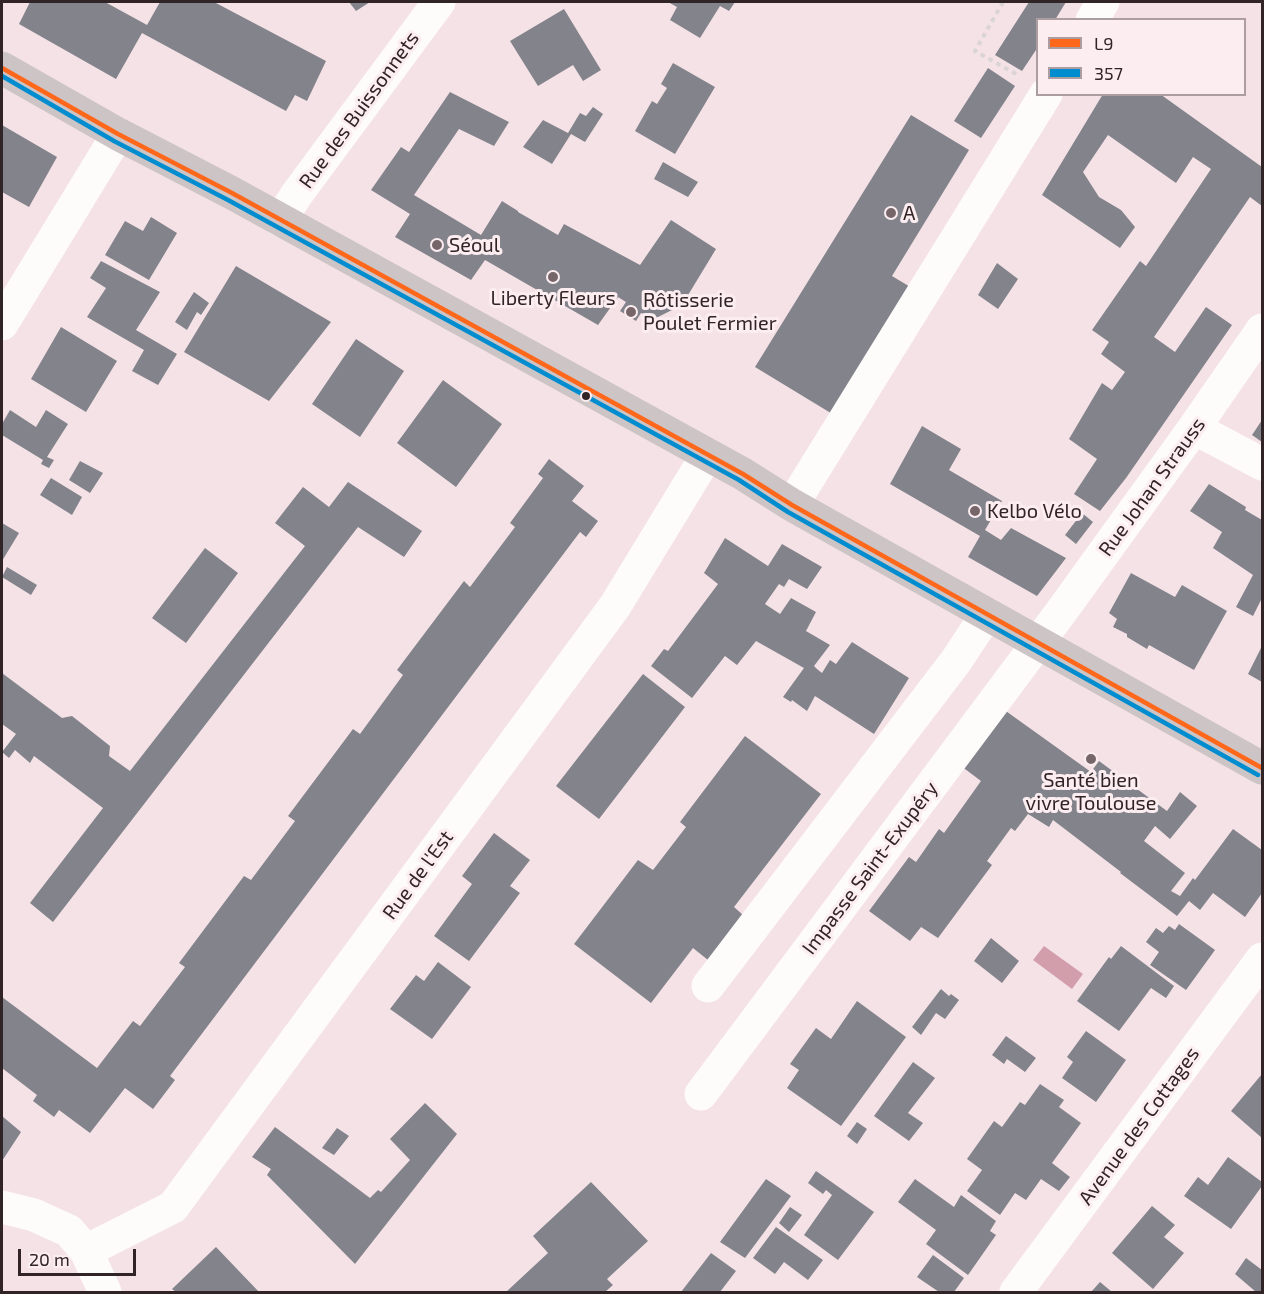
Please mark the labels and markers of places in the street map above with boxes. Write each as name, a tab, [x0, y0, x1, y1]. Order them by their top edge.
place label: A	[903, 201, 915, 225]
marker: A	[884, 206, 898, 220]
place label: Séoul	[449, 233, 500, 257]
marker: Séoul	[430, 238, 444, 252]
marker: Liberty Fleurs	[546, 270, 560, 284]
place label: Liberty Fleurs	[490, 286, 616, 310]
place label: Rôtisserie Poulet Fermier	[643, 288, 777, 335]
marker: Rôtisserie Poulet Fermier	[624, 305, 638, 319]
unlabelled marker	[580, 390, 592, 402]
place label: Kelbo Vélo	[987, 499, 1082, 523]
marker: Kelbo Vélo	[968, 504, 982, 518]
marker: Santé bien vivre Toulouse	[1084, 752, 1098, 766]
place label: Santé bien vivre Toulouse	[1026, 768, 1156, 815]

